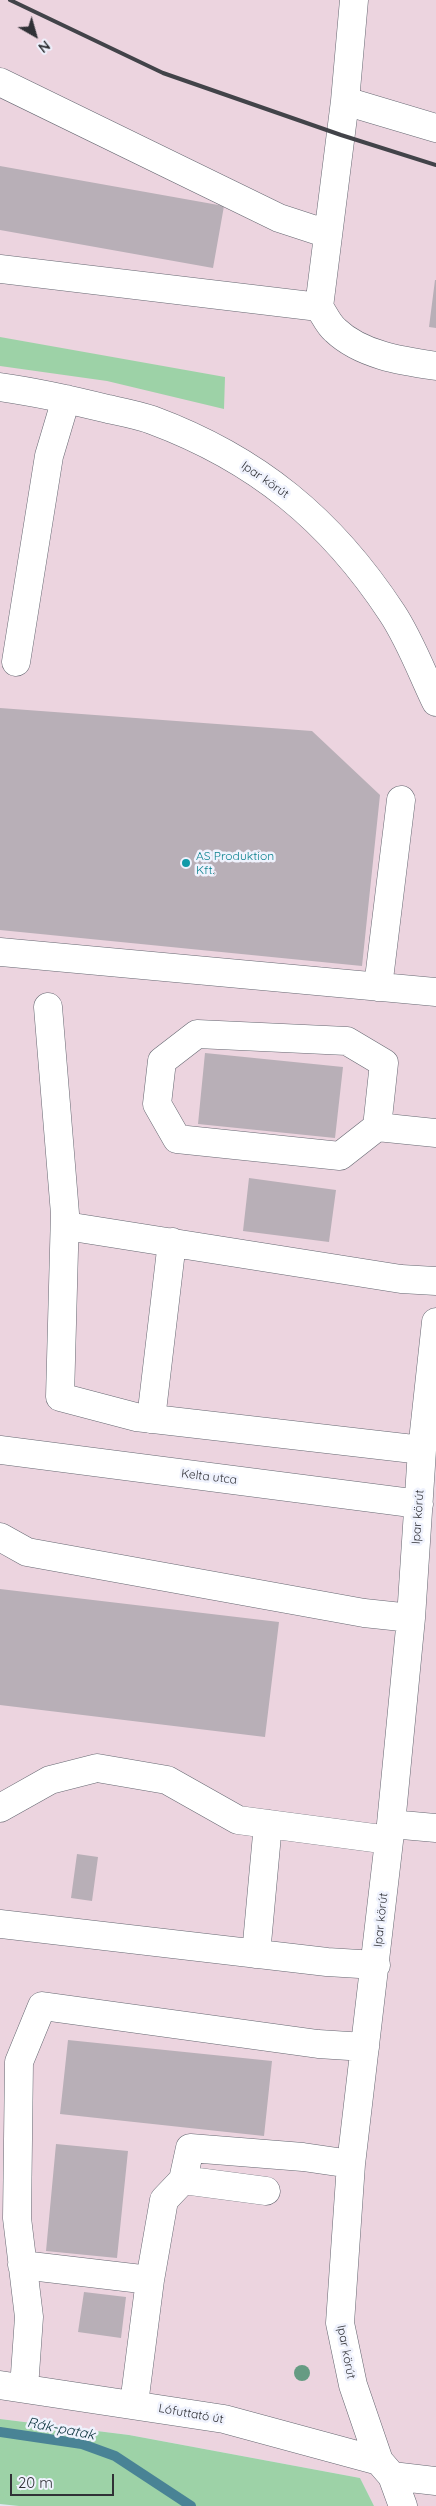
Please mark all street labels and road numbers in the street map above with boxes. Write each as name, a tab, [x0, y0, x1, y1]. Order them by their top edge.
street label: Ipar körút	[238, 458, 292, 502]
street label: Kelta utca	[180, 1466, 238, 1488]
street label: Ipar körút	[409, 1489, 427, 1545]
street label: Ipar körút	[371, 1892, 391, 1948]
street label: Ipar körút	[334, 2324, 358, 2380]
street label: Lófuttató út	[157, 2401, 225, 2427]

